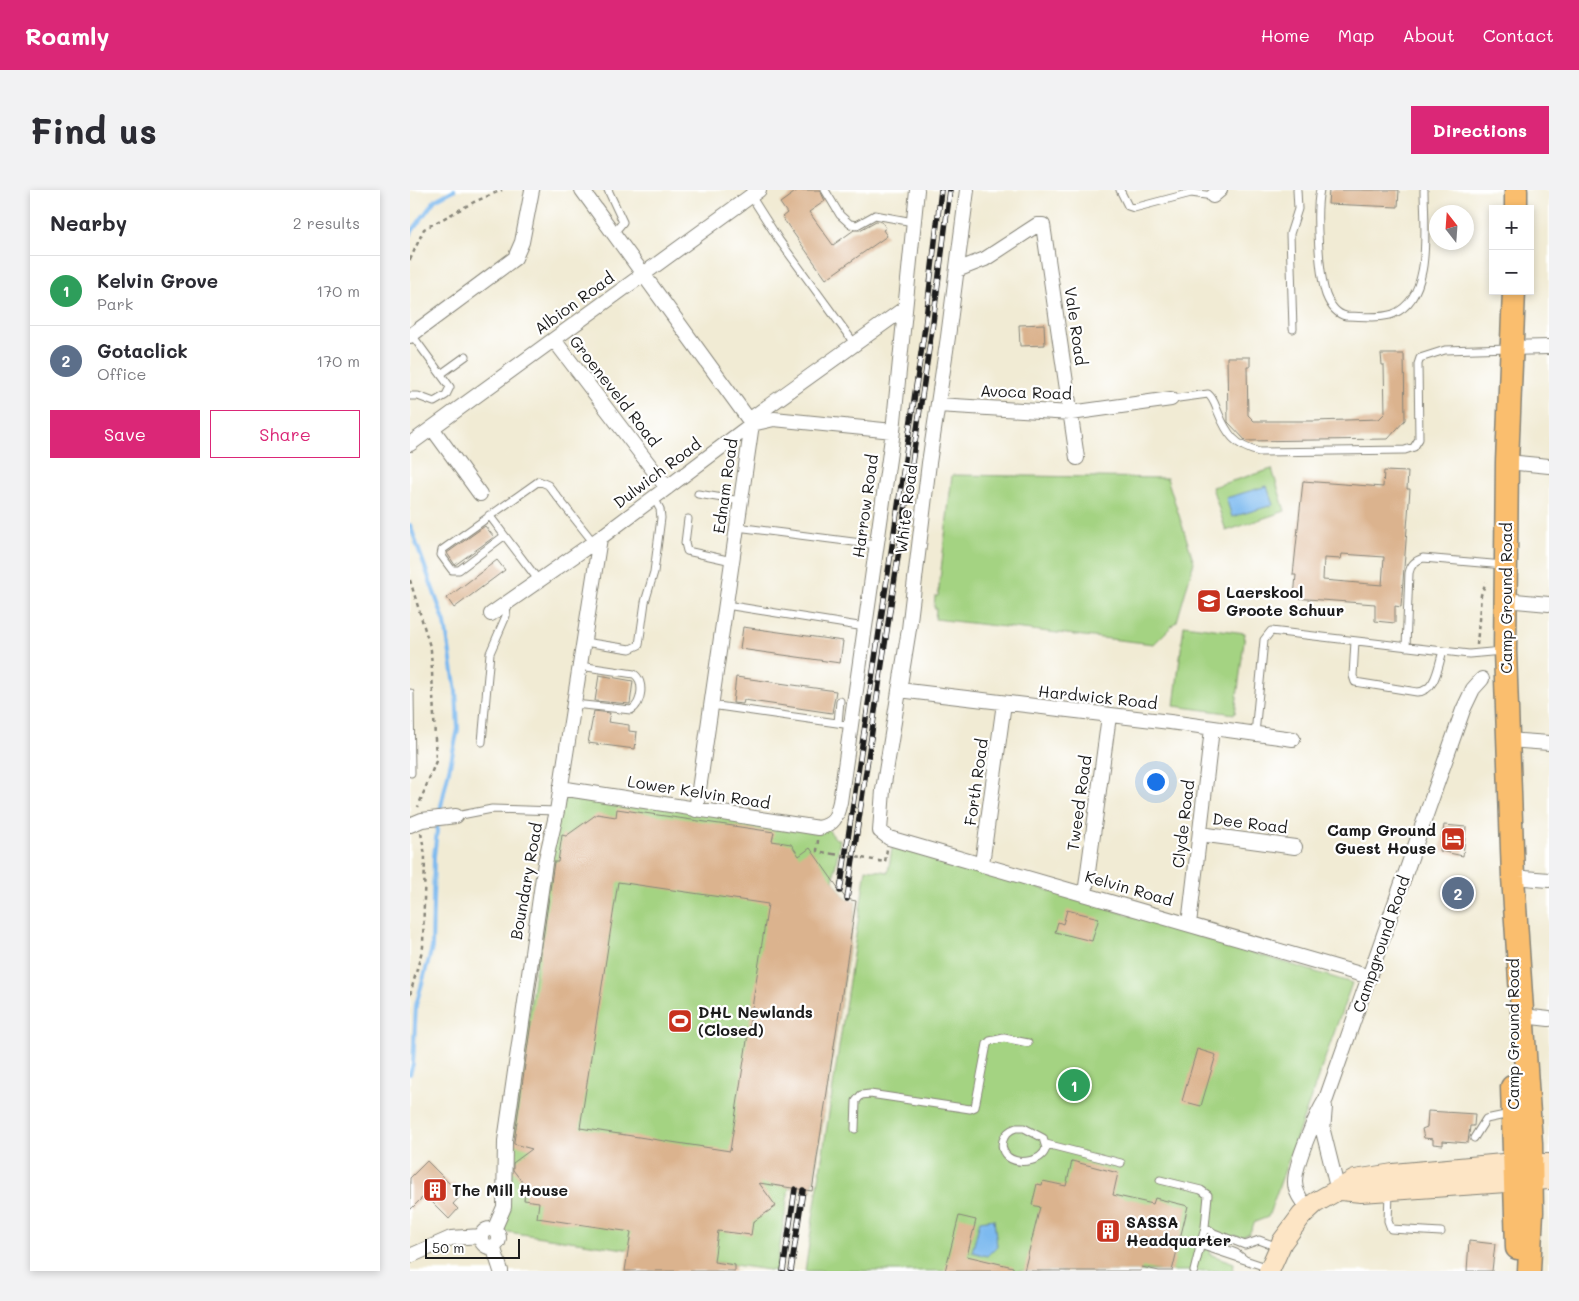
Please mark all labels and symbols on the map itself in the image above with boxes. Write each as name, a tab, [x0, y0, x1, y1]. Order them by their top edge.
north arrow	[1429, 205, 1474, 250]
street label: Albion Road	[530, 267, 618, 339]
street label: Vale Road	[1061, 285, 1092, 367]
street label: Groeneveld Road	[565, 331, 665, 451]
street label: Avoca Road	[980, 379, 1072, 404]
street label: Dulwich Road	[609, 433, 705, 512]
street label: Ednam Road	[707, 437, 742, 535]
street label: Harrow Road	[847, 453, 882, 559]
street label: White Road	[890, 463, 921, 555]
street label: Camp Ground Road	[1495, 522, 1516, 674]
place label: Laerskool Groote Schuur	[1226, 581, 1344, 620]
school or university icon: Laerskool Groote Schuur	[1196, 588, 1222, 614]
street label: Hardwick Road	[1037, 680, 1159, 713]
street label: Forth Road	[959, 737, 992, 827]
street label: Tweed Road	[1061, 754, 1096, 852]
your location	[1143, 769, 1169, 795]
street label: Lower Kelvin Road	[626, 770, 772, 813]
street label: Clyde Road	[1167, 779, 1198, 869]
street label: Dee Road	[1211, 807, 1289, 838]
place label: Camp Ground Guest House	[1327, 819, 1436, 858]
street label: Boundary Road	[505, 821, 546, 941]
hotel icon: Camp Ground Guest House	[1440, 826, 1466, 852]
street label: Kelvin Road	[1083, 865, 1176, 910]
street label: Campground Road	[1347, 873, 1414, 1015]
pin: 2	[1442, 874, 1474, 912]
street label: Camp Ground Road	[1502, 958, 1523, 1110]
place label: DHL Newlands (Closed)	[698, 1001, 813, 1040]
sports icon: DHL Newlands (Closed)	[667, 1008, 693, 1034]
pin: 1	[1058, 1066, 1090, 1104]
building icon: The Mill House	[422, 1177, 448, 1203]
place label: The Mill House	[452, 1179, 568, 1200]
place label: SASSA Headquarter	[1126, 1211, 1231, 1250]
building icon: SASSA Headquarter	[1095, 1218, 1121, 1244]
scale bar	[425, 1236, 520, 1259]

